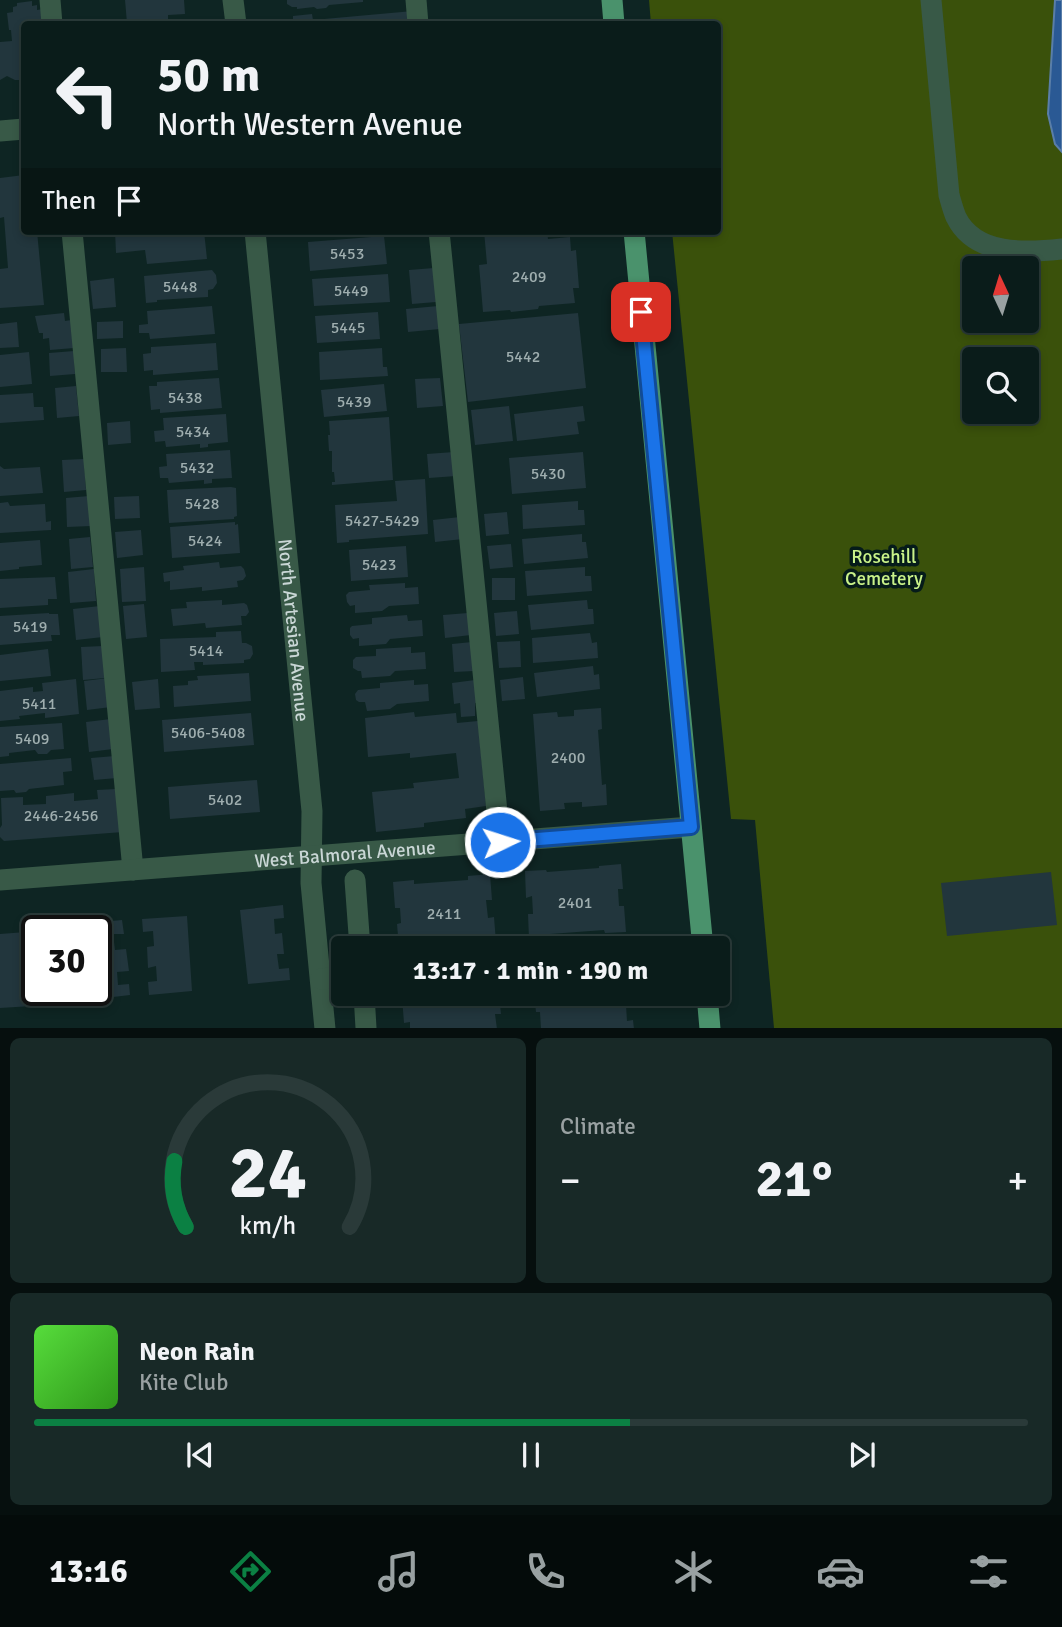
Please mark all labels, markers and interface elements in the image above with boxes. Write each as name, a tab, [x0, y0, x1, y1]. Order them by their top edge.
text: 50 m	[157, 45, 260, 105]
icon: left	[42, 49, 133, 140]
text: North Western Avenue	[157, 105, 463, 144]
icon: arrive	[110, 182, 148, 220]
text: Then	[42, 185, 96, 217]
house number: 5453	[330, 244, 364, 264]
north arrow	[962, 256, 1040, 332]
map controls	[962, 256, 1039, 424]
house number: 2409	[512, 267, 546, 287]
house number: 5448	[163, 277, 197, 297]
house number: 5449	[334, 281, 368, 301]
pin	[611, 282, 671, 342]
icon: arrive	[622, 293, 660, 331]
house number: 5445	[331, 318, 365, 338]
house number: 5442	[506, 347, 540, 367]
button: search	[962, 347, 1039, 424]
house number: 5438	[168, 388, 202, 408]
house number: 5439	[337, 392, 371, 412]
house number: 5434	[176, 422, 211, 442]
house number: 5432	[180, 458, 214, 478]
house number: 5430	[531, 464, 565, 484]
house number: 5428	[185, 494, 219, 514]
house number: 5427-5429	[345, 511, 419, 531]
house number: 5424	[188, 531, 223, 551]
street label: North Artesian Avenue	[272, 538, 314, 723]
park label: Rosehill Cemetery	[845, 545, 923, 591]
house number: 5423	[362, 555, 396, 575]
house number: 5419	[13, 617, 47, 637]
house number: 5414	[189, 641, 224, 661]
house number: 5411	[22, 694, 56, 714]
house number: 5406-5408	[171, 723, 245, 743]
house number: 5409	[15, 729, 49, 749]
house number: 2400	[551, 748, 585, 768]
house number: 5402	[208, 790, 242, 810]
position arrow	[463, 805, 537, 879]
house number: 2446-2456	[24, 806, 98, 826]
street label: West Balmoral Avenue	[254, 836, 437, 873]
house number: 2401	[558, 893, 592, 913]
house number: 2411	[427, 904, 461, 924]
speed limit sign: 30	[21, 915, 112, 1006]
text: 13:17 · 1 min · 190 m	[413, 955, 648, 987]
text: Climate	[560, 1112, 636, 1141]
text: 24	[229, 1129, 307, 1218]
text: 21°	[756, 1147, 832, 1211]
text: −	[560, 1157, 581, 1204]
text: +	[1007, 1157, 1028, 1204]
text: km/h	[240, 1209, 296, 1240]
text: Neon Rain	[139, 1336, 255, 1368]
text: Kite Club	[139, 1368, 228, 1397]
icon: previous	[181, 1436, 219, 1474]
icon: pause	[512, 1436, 550, 1474]
icon: next	[843, 1436, 881, 1474]
icon: directions	[226, 1547, 275, 1596]
icon: music	[374, 1547, 423, 1596]
icon: phone	[521, 1547, 570, 1596]
icon: climate	[669, 1547, 718, 1596]
icon: car	[816, 1547, 865, 1596]
icon: filters	[964, 1547, 1013, 1596]
text: 13:16	[49, 1552, 128, 1591]

